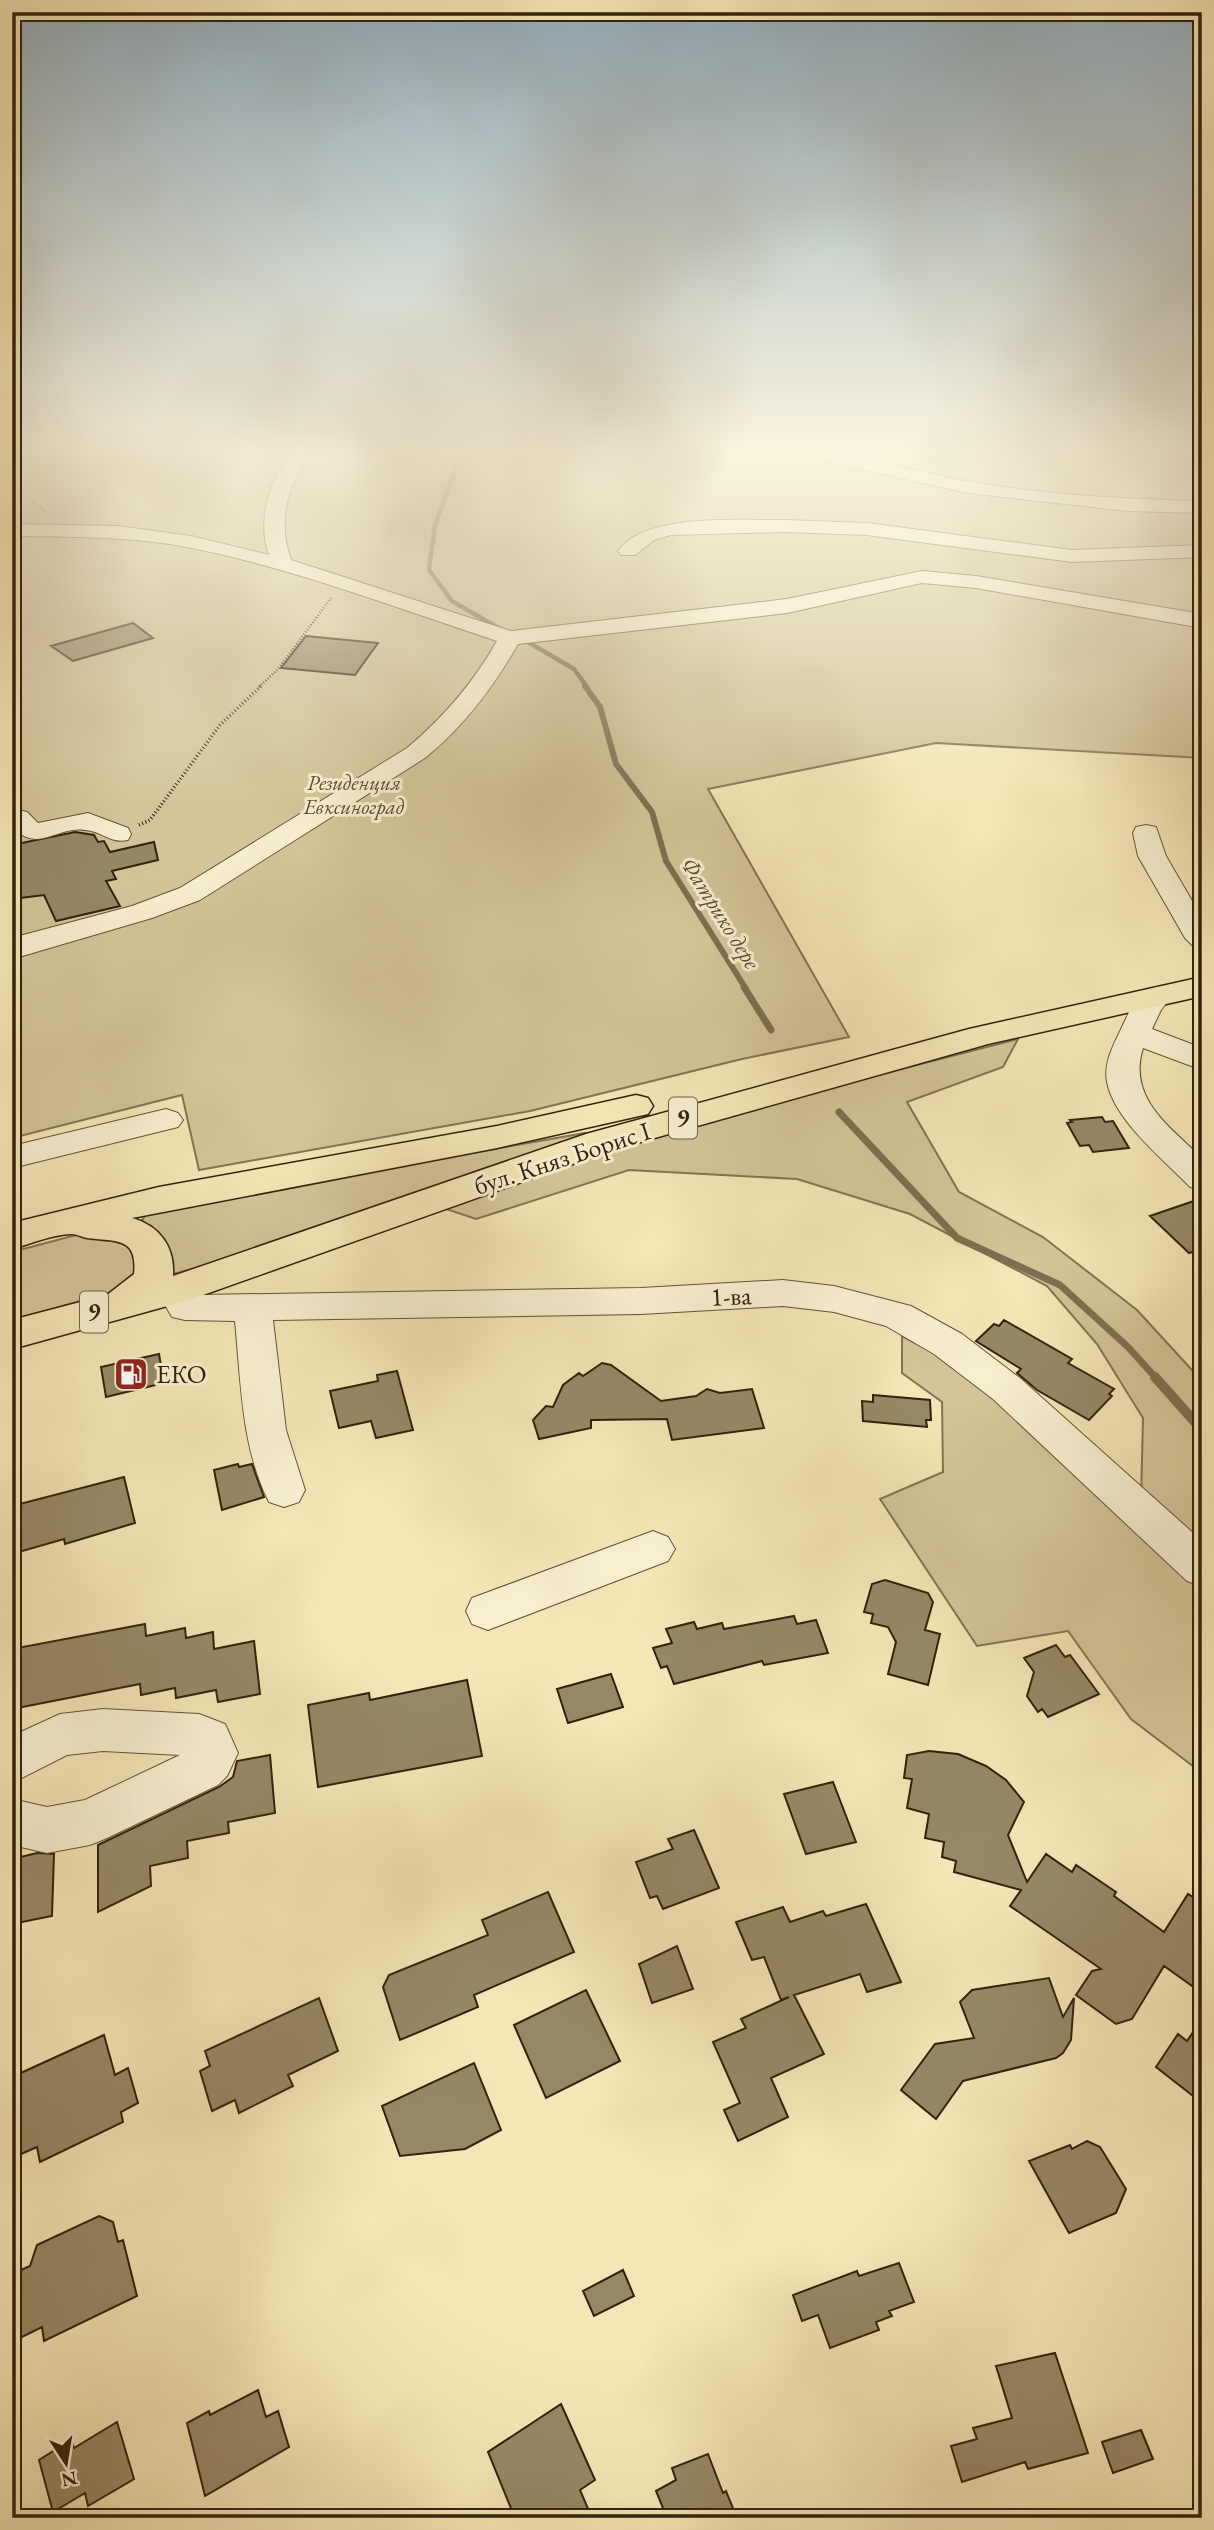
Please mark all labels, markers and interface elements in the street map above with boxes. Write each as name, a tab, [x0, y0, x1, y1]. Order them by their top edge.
park label: Резиденция Евксиноград	[303, 769, 405, 820]
water label: Фатрико дере	[675, 851, 768, 976]
road number: 9	[669, 1098, 697, 1138]
street label: бул. Княз Борис I	[469, 1113, 655, 1203]
street label: 1-ва	[710, 1278, 753, 1314]
road number: 9	[80, 1292, 108, 1332]
fuel station icon: ЕКО	[112, 1355, 150, 1393]
place label: ЕКО	[156, 1357, 207, 1391]
north arrow	[32, 2428, 102, 2498]
text: N	[59, 2465, 80, 2493]

